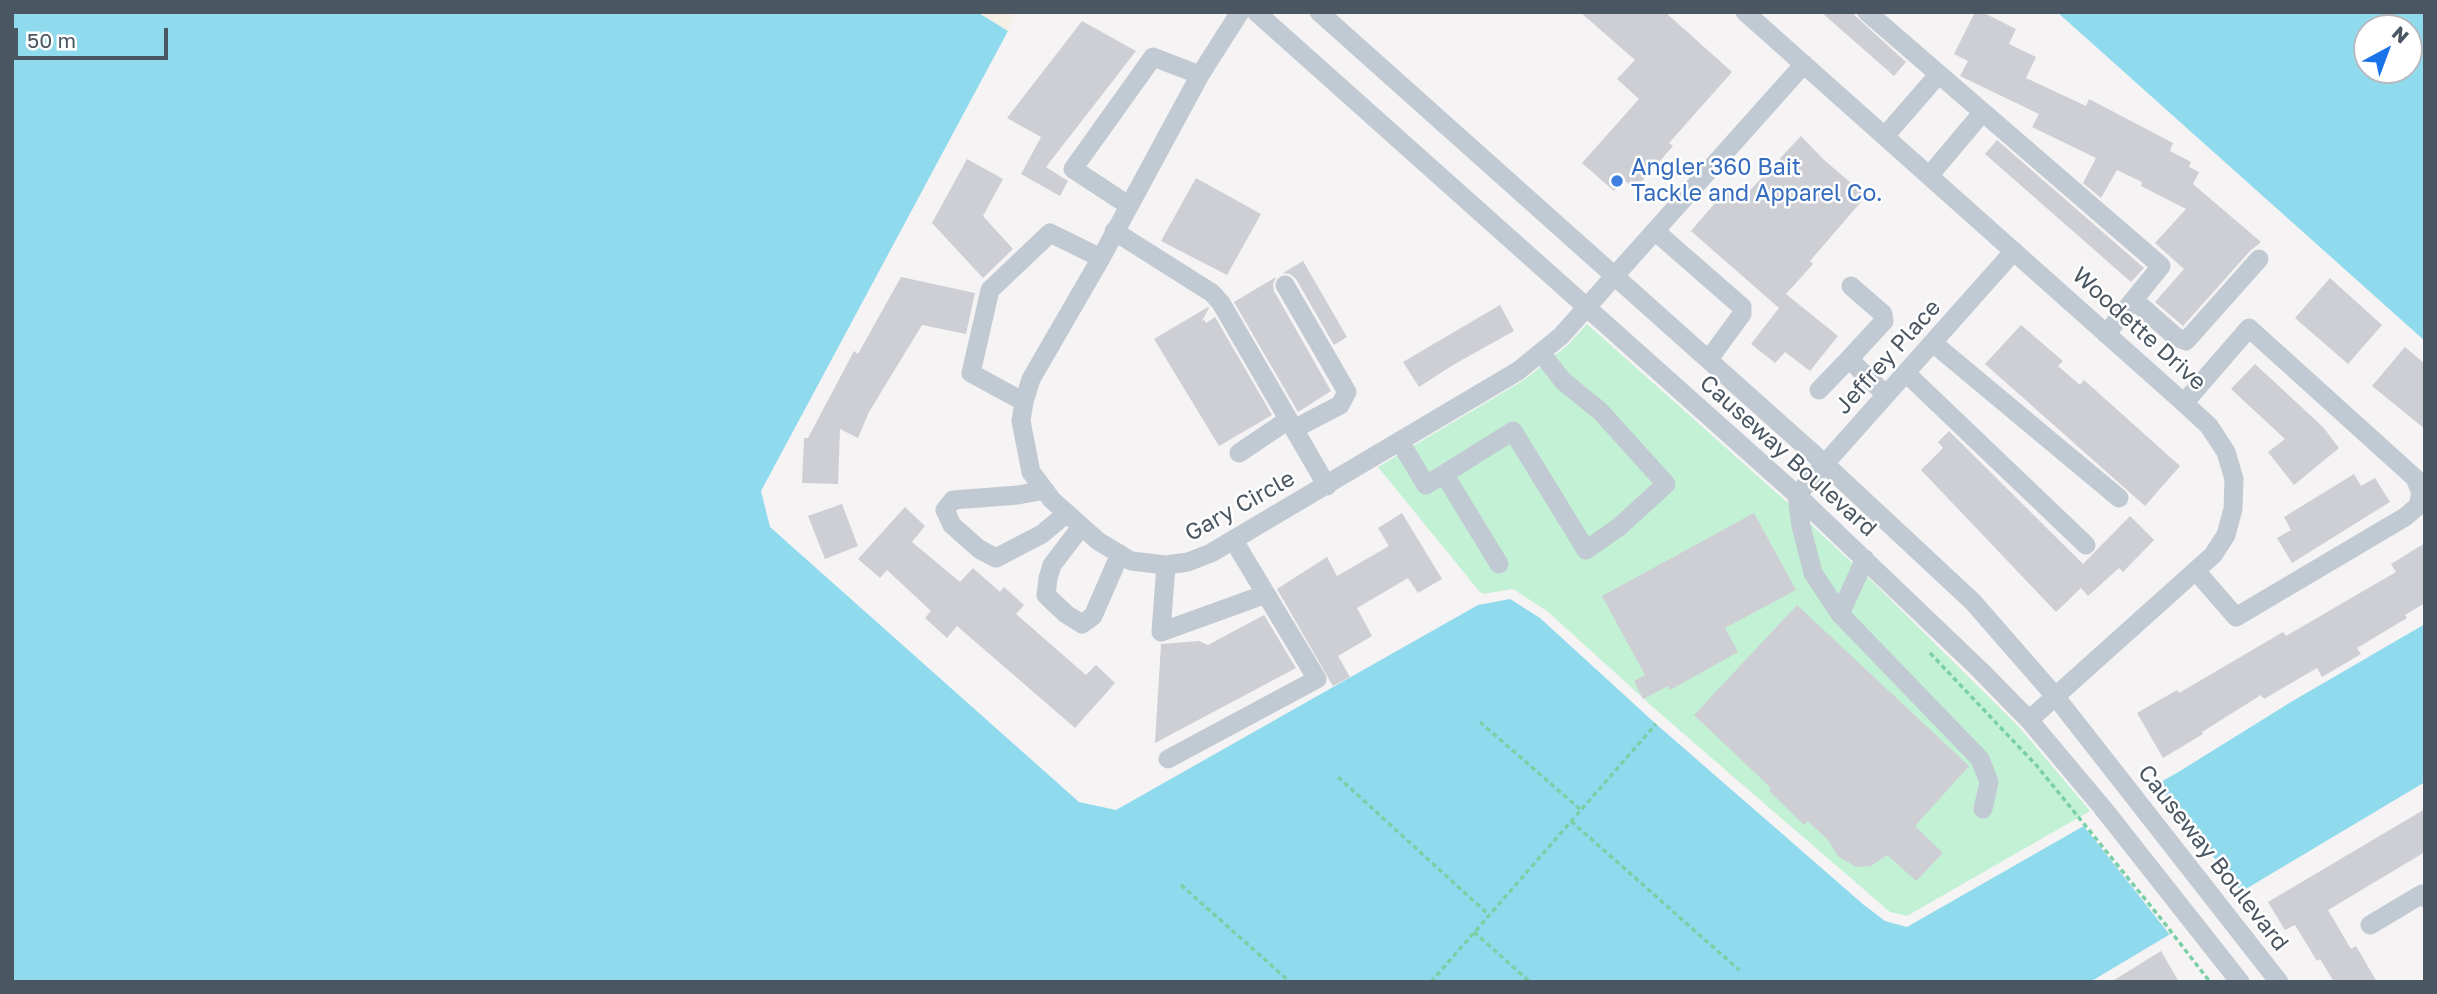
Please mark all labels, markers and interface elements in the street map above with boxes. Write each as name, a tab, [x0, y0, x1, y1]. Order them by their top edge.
scale bar	[18, 14, 172, 58]
north arrow	[2353, 14, 2423, 84]
text: N	[2388, 21, 2414, 48]
text: 50 m	[27, 27, 76, 53]
place label: Angler 360 Bait Tackle and Apparel Co.	[1631, 154, 1883, 208]
marker: Angler 360 Bait Tackle and Apparel Co.	[1609, 173, 1625, 189]
street label: Woodette Drive	[2066, 262, 2212, 396]
street label: Jeffrey Place	[1829, 294, 1947, 420]
street label: Causeway Boulevard	[1694, 369, 1882, 543]
street label: Gary Circle	[1180, 465, 1300, 547]
street label: Causeway Boulevard	[2132, 760, 2294, 956]

